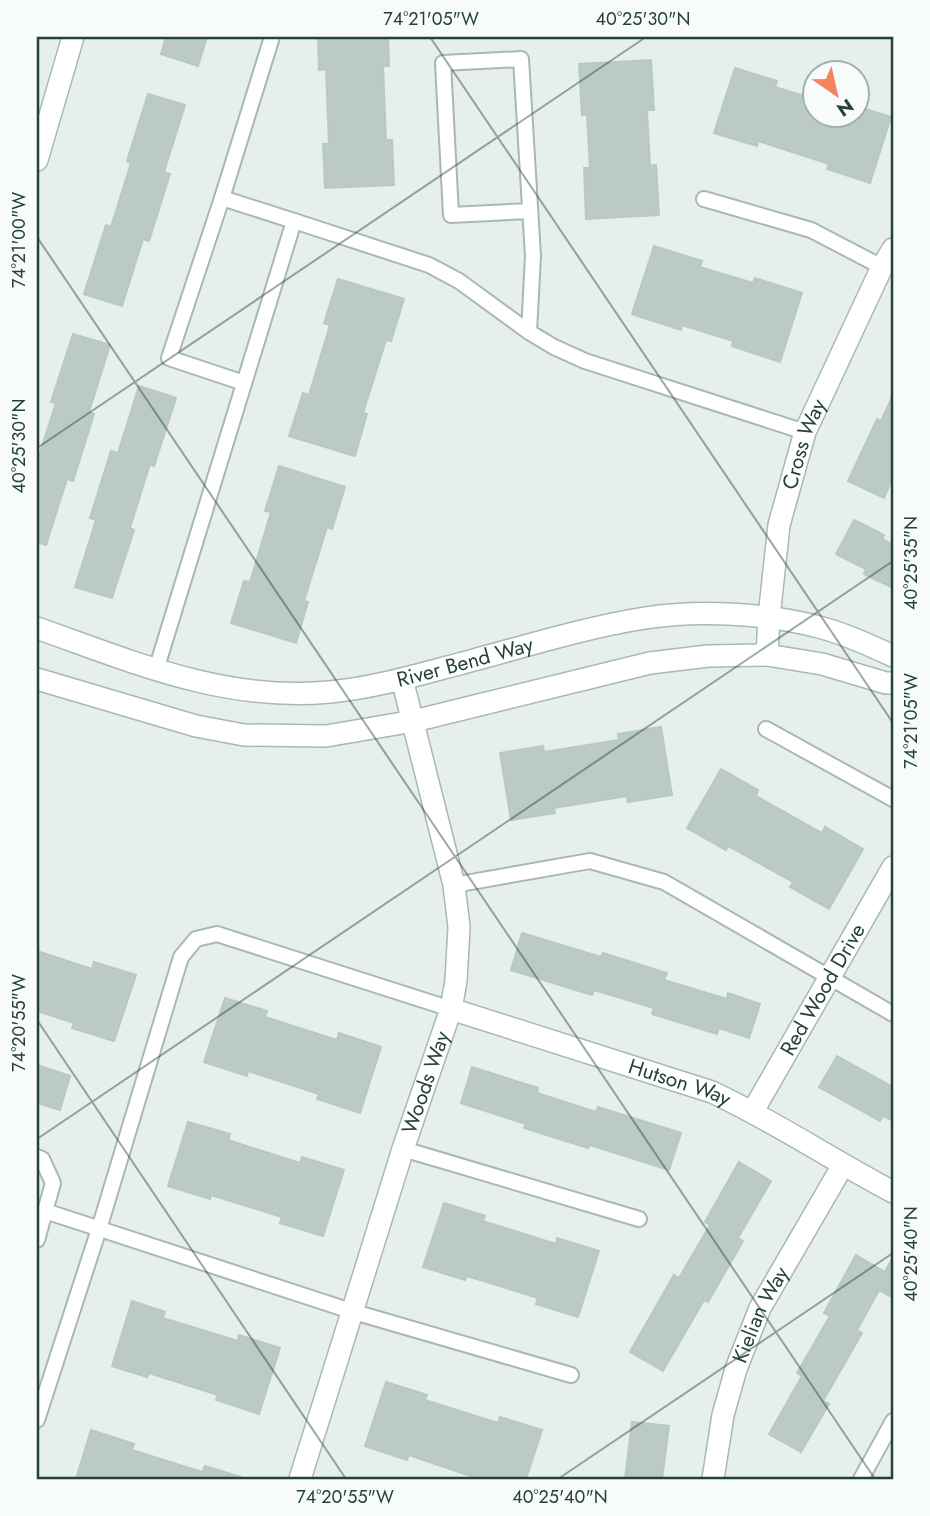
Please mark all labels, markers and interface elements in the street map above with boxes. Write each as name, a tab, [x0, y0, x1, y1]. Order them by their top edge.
text: 74°21'05"W	[383, 6, 479, 32]
text: 40°25'30"N	[596, 6, 690, 32]
north arrow	[800, 60, 870, 130]
text: N	[831, 92, 859, 123]
text: 74°21'00"W	[6, 192, 32, 288]
street label: Cross Way	[775, 393, 834, 493]
text: 40°25'30"N	[6, 399, 32, 493]
text: 40°25'35"N	[898, 516, 924, 610]
street label: River Bend Way	[394, 629, 537, 695]
text: 74°21'05"W	[898, 673, 924, 769]
street label: Red Wood Drive	[773, 918, 873, 1061]
text: 74°20'55"W	[6, 974, 32, 1072]
street label: Woods Way	[394, 1026, 458, 1138]
street label: Hutson Way	[625, 1051, 737, 1114]
text: 40°25'40"N	[898, 1206, 924, 1302]
street label: Kielian Way	[725, 1260, 796, 1368]
text: 74°20'55"W	[296, 1484, 394, 1510]
text: 40°25'40"N	[512, 1484, 608, 1510]

